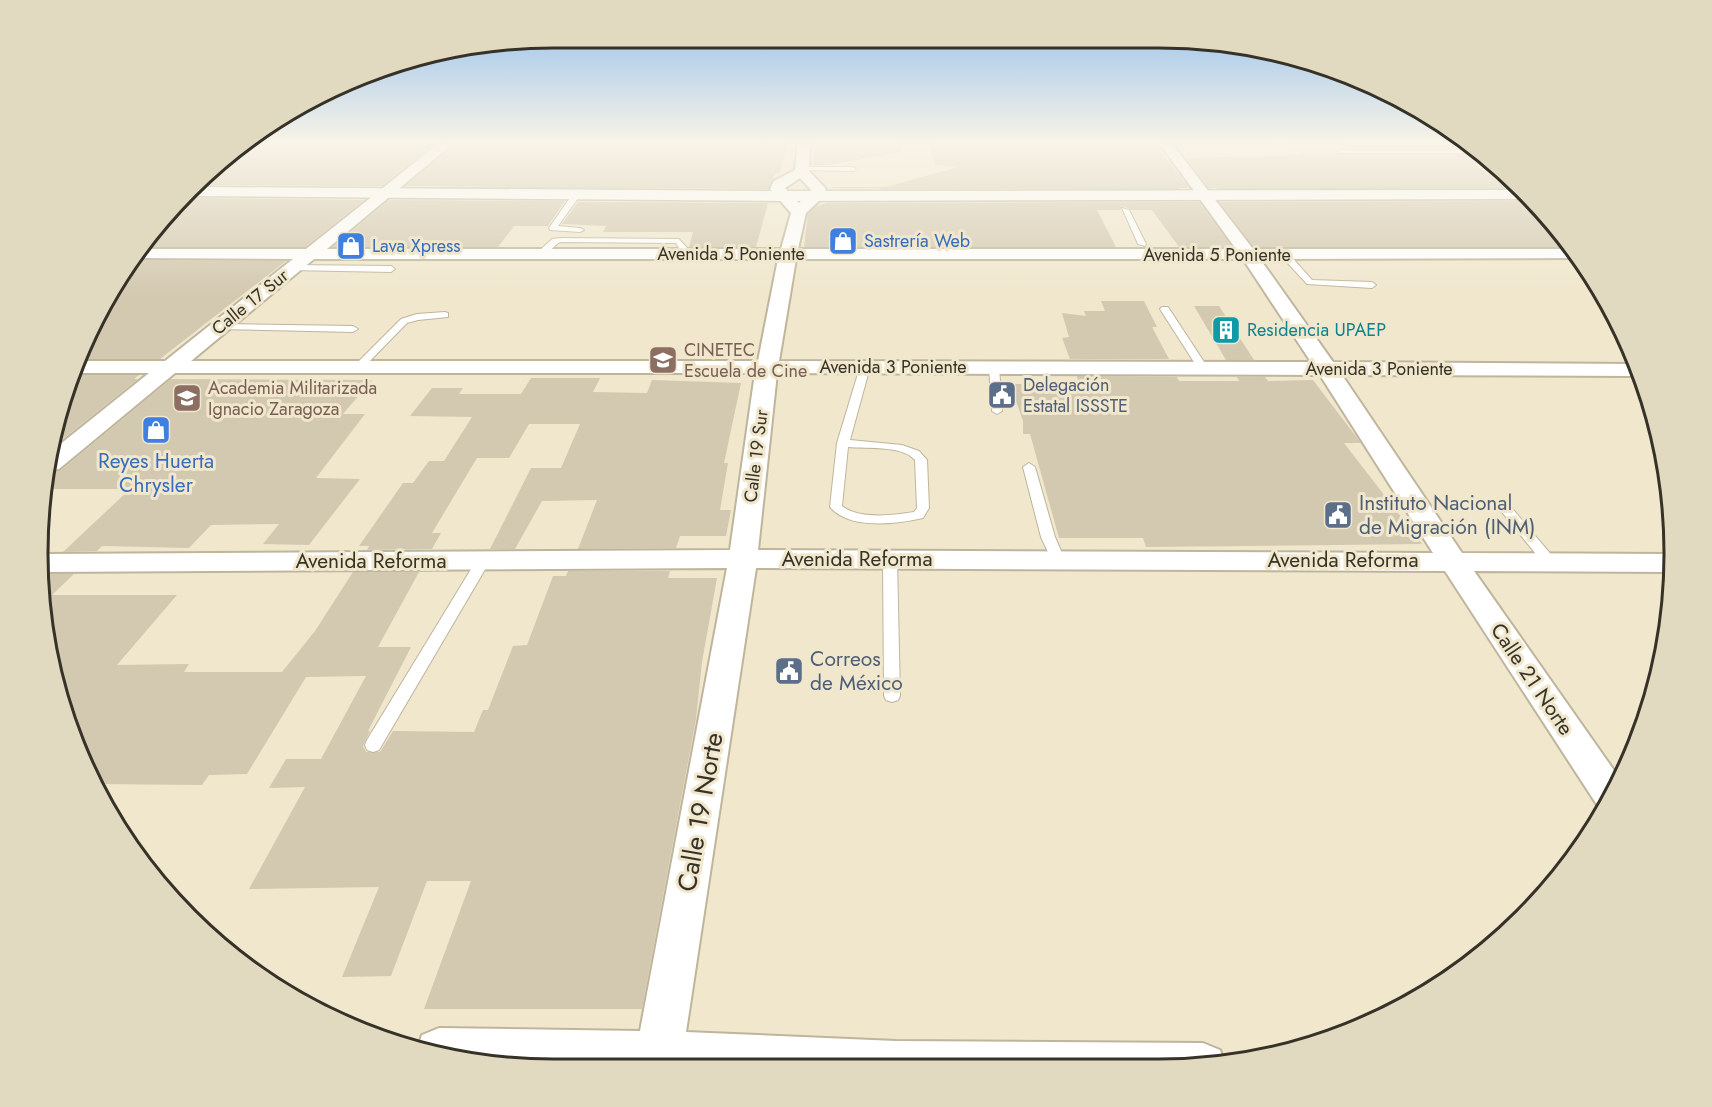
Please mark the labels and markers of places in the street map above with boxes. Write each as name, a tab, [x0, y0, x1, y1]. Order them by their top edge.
shop icon: Sastrería Web	[827, 225, 859, 257]
place label: Sastrería Web	[864, 228, 970, 254]
shop icon: Lava Xpress	[335, 230, 367, 262]
place label: Lava Xpress	[372, 233, 461, 259]
building icon: Residencia UPAEP	[1210, 314, 1242, 346]
place label: Residencia UPAEP	[1247, 317, 1386, 343]
place label: CINETEC Escuela de Cine	[684, 337, 807, 384]
school or university icon: CINETEC Escuela de Cine	[647, 344, 679, 376]
place label: Delegación Estatal ISSSTE	[1023, 372, 1128, 419]
place label: Academia Militarizada Ignacio Zaragoza	[208, 375, 377, 422]
public building icon: Delegación Estatal ISSSTE	[986, 379, 1018, 411]
school or university icon: Academia Militarizada Ignacio Zaragoza	[171, 382, 203, 414]
shop icon: Reyes Huerta Chrysler	[140, 414, 172, 446]
place label: Reyes Huerta Chrysler	[98, 446, 214, 500]
place label: Instituto Nacional de Migración (INM)	[1359, 488, 1536, 542]
public building icon: Instituto Nacional de Migración (INM)	[1322, 499, 1354, 531]
place label: Correos de México	[810, 644, 903, 698]
public building icon: Correos de México	[773, 655, 805, 687]

